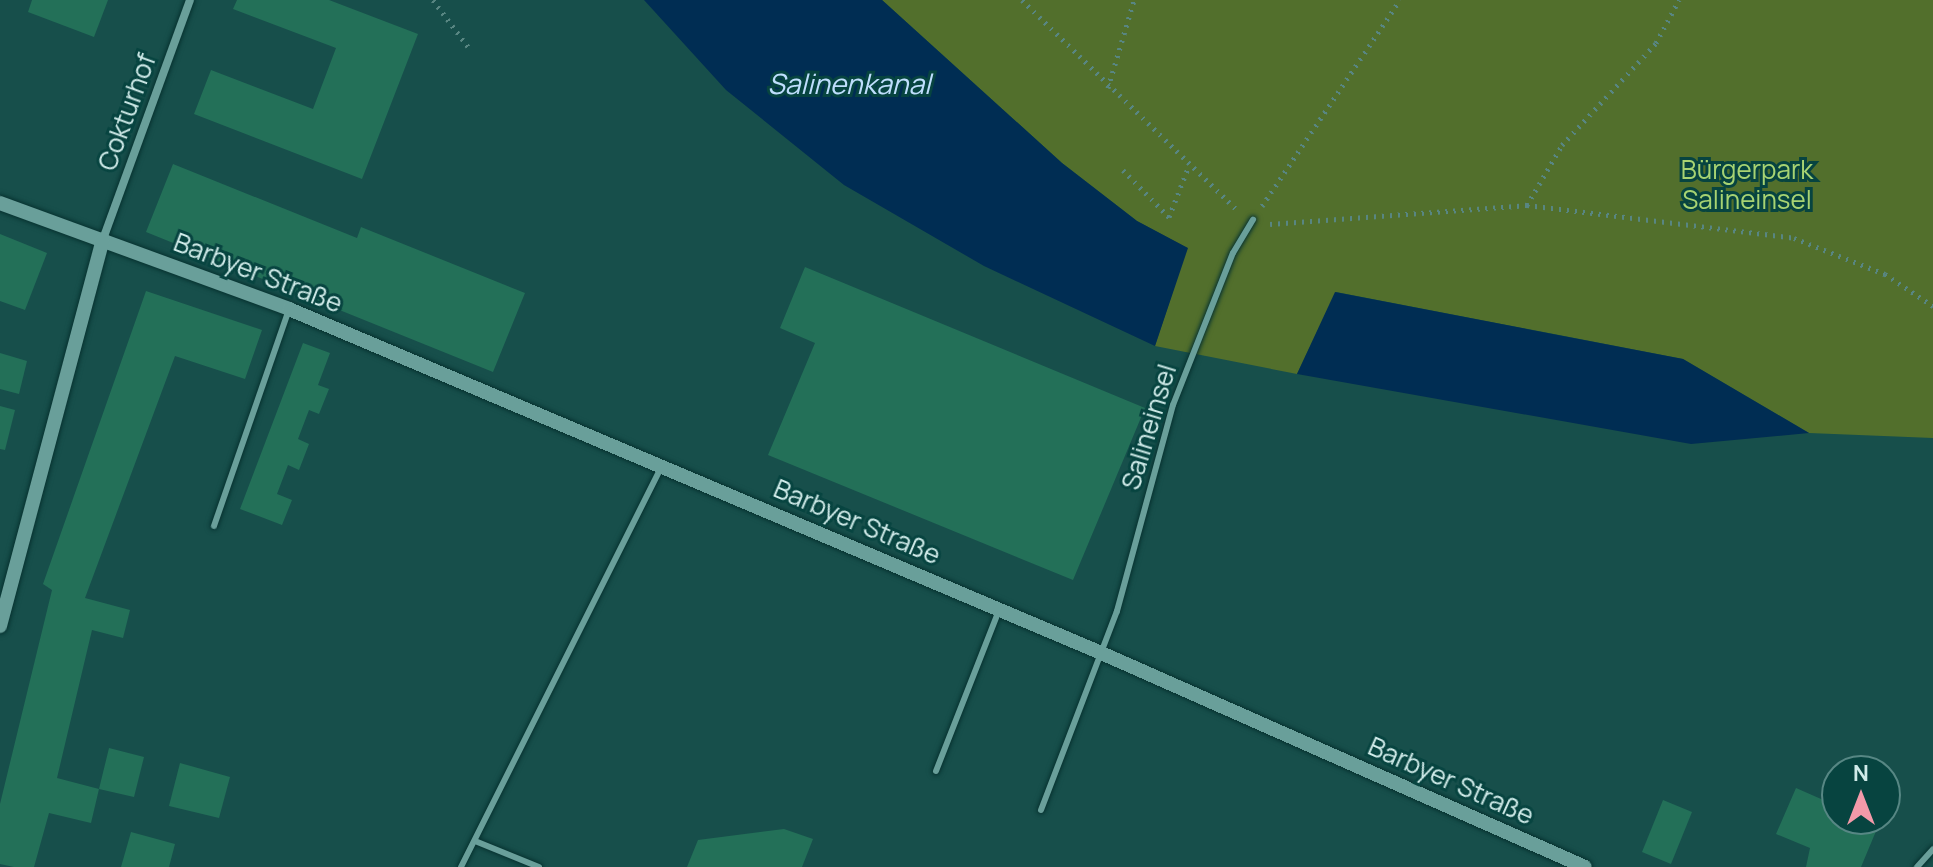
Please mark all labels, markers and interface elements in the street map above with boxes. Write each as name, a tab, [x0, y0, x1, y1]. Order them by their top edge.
street label: Cokturhof	[91, 49, 163, 175]
water label: Salinenkanal	[767, 66, 931, 100]
park label: Bürgerpark Salineinsel	[1681, 154, 1813, 216]
street label: Barbyer Straße	[169, 227, 347, 319]
street label: Salineinsel	[1115, 360, 1183, 494]
street label: Barbyer Straße	[769, 473, 945, 571]
street label: Barbyer Straße	[1363, 731, 1539, 831]
north arrow	[1821, 755, 1901, 835]
text: N	[1853, 758, 1869, 788]

